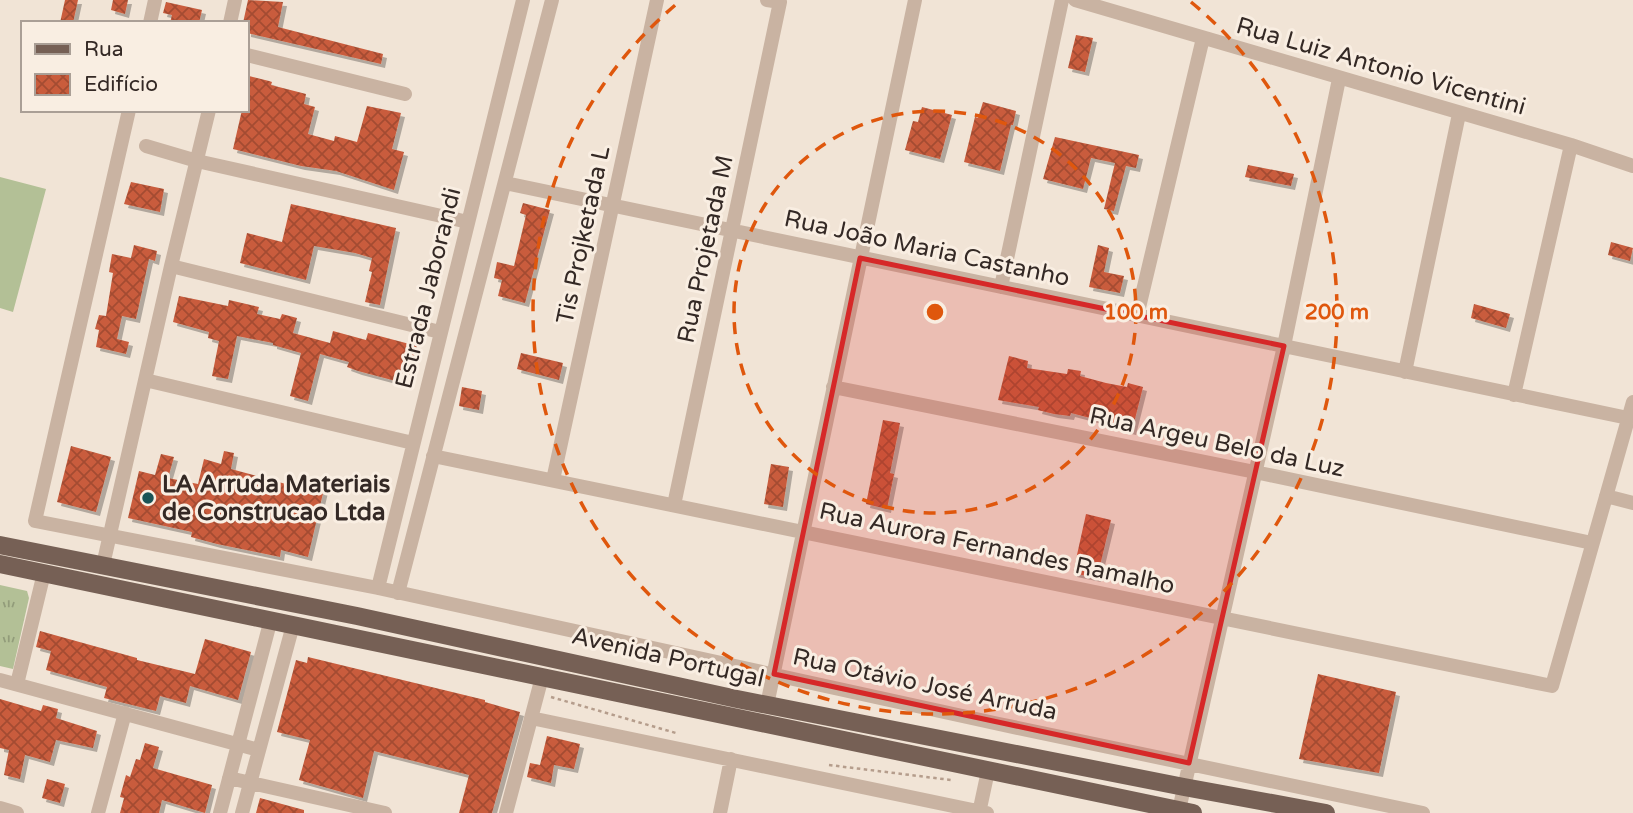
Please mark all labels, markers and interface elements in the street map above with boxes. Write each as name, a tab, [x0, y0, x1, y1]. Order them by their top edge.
street label: Rua Luiz Antonio Vicentini	[1233, 11, 1529, 122]
legend	[21, 21, 248, 112]
text: Rua	[84, 37, 124, 62]
text: Edifício	[84, 72, 158, 97]
street label: Tis Projketada L	[550, 143, 617, 327]
street label: Rua Projetada M	[671, 153, 740, 346]
street label: Estrada Jaborandi	[389, 185, 467, 392]
street label: Rua João Maria Castanho	[781, 204, 1072, 293]
centre of rings	[923, 300, 947, 324]
text: 100 m	[1104, 300, 1168, 325]
text: 200 m	[1305, 300, 1369, 325]
street label: Rua Argeu Belo da Luz	[1087, 401, 1347, 484]
place label: LA Arruda Materiais de Construcao Ltda	[162, 470, 390, 527]
marker: LA Arruda Materiais de Construcao Ltda	[140, 490, 156, 506]
street label: Rua Aurora Fernandes Ramalho	[816, 497, 1177, 600]
street label: Avenida Portugal	[569, 621, 767, 694]
street label: Rua Otávio José Arruda	[790, 642, 1060, 727]

